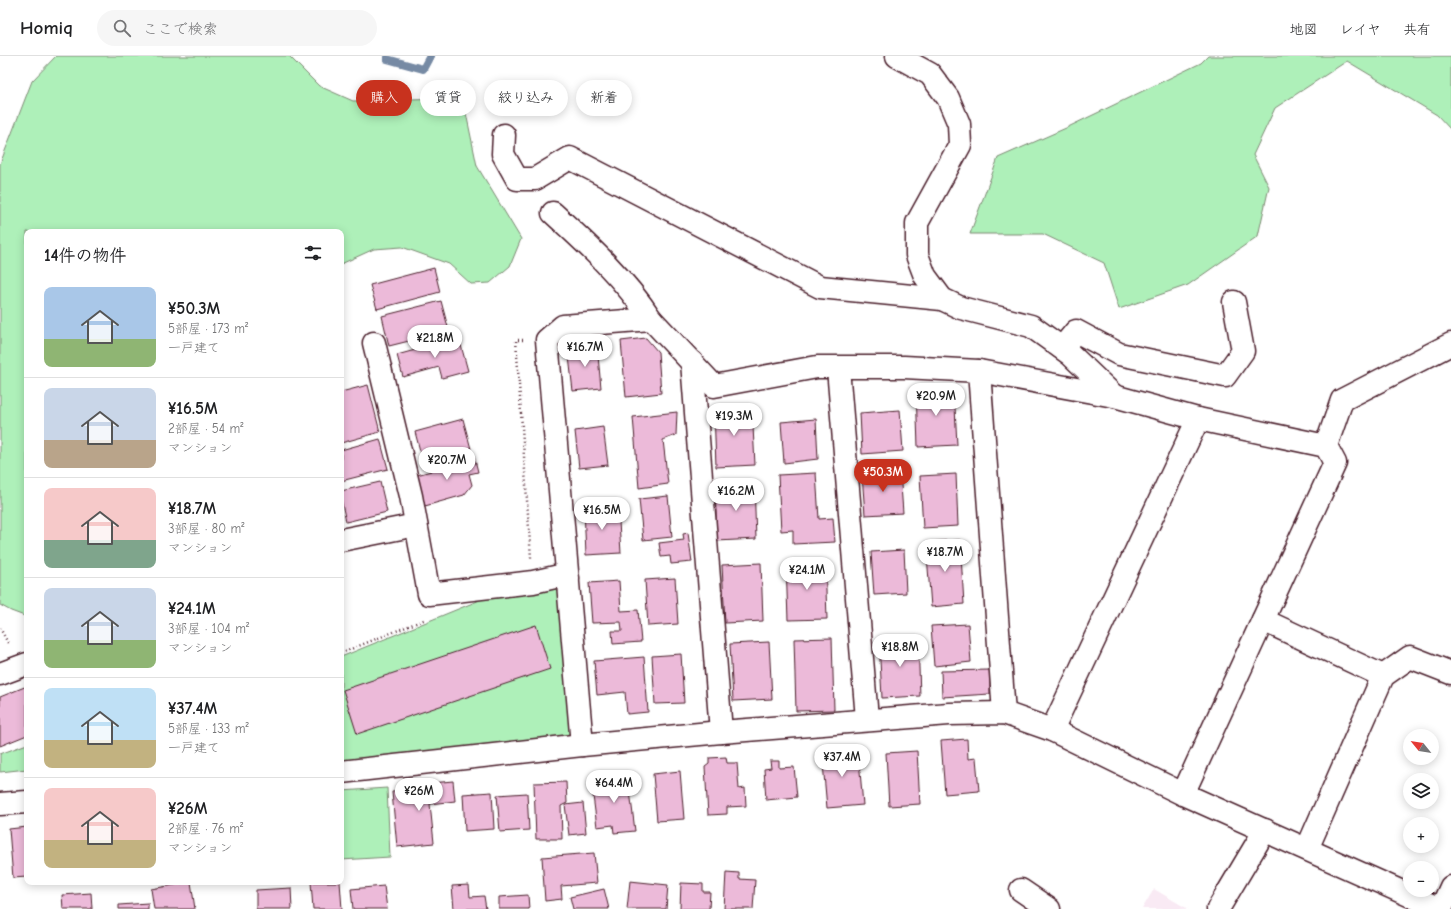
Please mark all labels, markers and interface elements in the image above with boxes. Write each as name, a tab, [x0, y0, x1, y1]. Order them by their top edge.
search box	[97, 10, 377, 46]
text: Homiq	[20, 17, 73, 39]
icon: search	[111, 17, 133, 39]
text: ここで検索	[143, 20, 218, 38]
text: 地図	[1290, 21, 1318, 38]
text: レイヤ	[1340, 21, 1381, 38]
text: 共有	[1403, 21, 1431, 38]
chip: 購入	[356, 80, 412, 116]
chip: 賃貸	[420, 80, 476, 116]
chip: 絞り込み	[484, 80, 568, 116]
chip: 新着	[576, 80, 632, 116]
icon: filters	[302, 242, 324, 264]
text: 14件の物件	[44, 246, 126, 265]
text: ¥50.3M	[168, 299, 220, 318]
icon: home	[76, 303, 124, 351]
text: 5部屋 · 173 m²	[168, 321, 248, 336]
pin: ¥21.8M	[402, 325, 468, 359]
text: ¥21.8M	[416, 330, 454, 345]
pin: ¥16.7M	[552, 334, 618, 368]
text: ¥16.7M	[567, 339, 604, 354]
text: 一戸建て	[168, 340, 220, 355]
pin: ¥20.9M	[903, 383, 969, 417]
text: ¥20.9M	[916, 388, 956, 403]
text: ¥16.5M	[168, 399, 218, 418]
pin: ¥19.3M	[701, 403, 767, 437]
icon: home	[76, 404, 124, 452]
text: ¥19.3M	[715, 408, 753, 423]
text: 2部屋 · 54 m²	[168, 421, 243, 436]
text: マンション	[168, 440, 232, 455]
pin: ¥20.7M	[414, 447, 480, 481]
text: ¥20.7M	[428, 452, 467, 467]
pin: ¥50.3M	[850, 459, 916, 493]
text: ¥50.3M	[863, 464, 903, 479]
pin: ¥16.2M	[703, 478, 769, 512]
text: ¥16.2M	[717, 483, 755, 498]
pin: ¥16.5M	[569, 497, 635, 531]
text: ¥18.7M	[168, 499, 216, 518]
text: ¥16.5M	[583, 502, 621, 517]
icon: home	[76, 504, 124, 552]
text: 3部屋 · 80 m²	[168, 521, 245, 536]
pin: ¥18.7M	[912, 539, 978, 573]
text: マンション	[168, 540, 232, 555]
text: ¥18.7M	[927, 544, 963, 559]
pin: ¥24.1M	[774, 557, 840, 591]
text: ¥24.1M	[789, 562, 825, 577]
text: ¥24.1M	[168, 599, 216, 618]
icon: home	[76, 604, 124, 652]
text: 3部屋 · 104 m²	[168, 621, 249, 636]
pin: ¥18.8M	[867, 634, 933, 668]
text: ¥18.8M	[881, 639, 919, 654]
text: マンション	[168, 640, 232, 655]
text: ¥37.4M	[168, 699, 217, 718]
icon: home	[76, 704, 124, 752]
text: 5部屋 · 133 m²	[168, 721, 249, 736]
north arrow	[1403, 729, 1439, 765]
map controls	[1403, 729, 1439, 897]
text: 一戸建て	[168, 740, 220, 755]
pin: ¥37.4M	[809, 744, 875, 778]
text: ¥37.4M	[823, 749, 861, 764]
pin: ¥64.4M	[581, 770, 647, 804]
button: layers	[1403, 773, 1439, 809]
text: ¥64.4M	[595, 775, 633, 790]
pin: ¥26M	[395, 778, 443, 812]
text: ¥26M	[404, 783, 434, 798]
text: ¥26M	[168, 799, 207, 818]
icon: home	[76, 804, 124, 852]
button: +	[1403, 817, 1439, 853]
text: 2部屋 · 76 m²	[168, 821, 243, 836]
text: マンション	[168, 840, 232, 855]
button: −	[1403, 861, 1439, 897]

